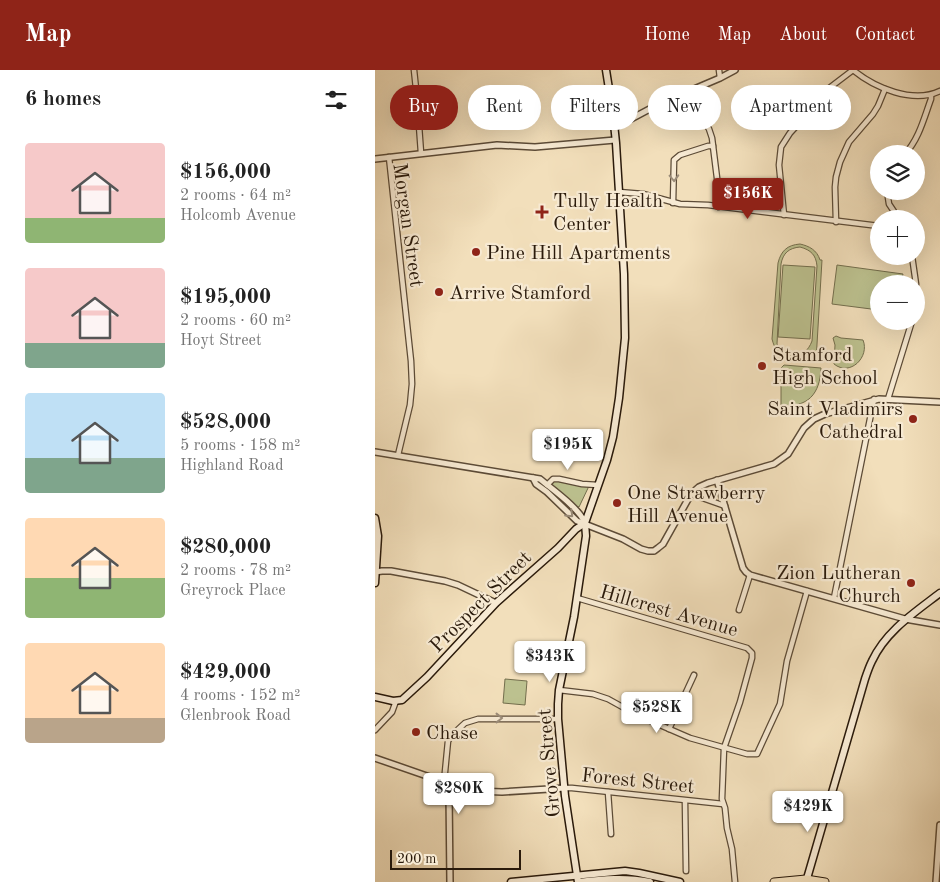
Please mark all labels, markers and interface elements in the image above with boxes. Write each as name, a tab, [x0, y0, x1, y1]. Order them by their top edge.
text: Map	[25, 23, 72, 47]
text: Home	[644, 26, 690, 44]
text: Map	[718, 26, 751, 44]
text: About	[779, 26, 827, 44]
text: Contact	[855, 26, 915, 44]
chip: Buy	[390, 85, 458, 130]
chip: Rent	[468, 85, 541, 130]
chip: Filters	[551, 85, 638, 130]
chip: New	[648, 85, 721, 130]
chip: Apartment	[731, 85, 851, 130]
icon: filters	[322, 86, 350, 114]
text: 6 homes	[25, 89, 101, 110]
map controls	[870, 145, 925, 330]
button: layers	[870, 145, 925, 200]
text: $156,000	[180, 162, 271, 183]
street label: Morgan Street	[388, 162, 426, 289]
icon: home	[65, 163, 125, 223]
one-way arrow	[668, 174, 679, 182]
pin: $156K	[713, 178, 783, 220]
text: $156K	[723, 186, 773, 202]
text: 2 rooms · 64 m²	[180, 188, 291, 204]
place label: Tully Health Center	[553, 192, 663, 235]
marker: Tully Health Center	[535, 205, 549, 219]
text: Holcomb Avenue	[180, 208, 296, 224]
button: +	[870, 210, 925, 265]
place label: Pine Hill Apartments	[486, 244, 670, 264]
marker: Pine Hill Apartments	[470, 246, 482, 258]
button: −	[870, 275, 925, 330]
place label: Arrive Stamford	[449, 284, 591, 304]
marker: Arrive Stamford	[433, 286, 445, 298]
text: $195,000	[180, 287, 271, 308]
icon: home	[65, 288, 125, 348]
text: 2 rooms · 60 m²	[180, 313, 291, 329]
text: Hoyt Street	[180, 333, 262, 349]
place label: Stamford High School	[772, 346, 878, 389]
marker: Stamford High School	[756, 360, 768, 372]
place label: Saint Vladimirs Cathedral	[767, 400, 903, 443]
text: $528,000	[180, 412, 271, 433]
icon: home	[65, 413, 125, 473]
marker: Saint Vladimirs Cathedral	[907, 413, 919, 425]
pin: $195K	[533, 428, 603, 471]
text: $195K	[543, 437, 593, 453]
text: 5 rooms · 158 m²	[180, 438, 300, 454]
text: Highland Road	[180, 458, 284, 474]
place label: One Strawberry Hill Avenue	[627, 484, 766, 527]
marker: One Strawberry Hill Avenue	[611, 497, 623, 509]
one-way arrow	[565, 508, 574, 517]
text: $280,000	[180, 537, 271, 558]
icon: home	[65, 538, 125, 598]
street label: Prospect Street	[427, 548, 536, 657]
text: 2 rooms · 78 m²	[180, 563, 291, 579]
place label: Zion Lutheran Church	[776, 564, 901, 607]
marker: Zion Lutheran Church	[905, 577, 917, 589]
text: Greyrock Place	[180, 583, 286, 599]
street label: Hillcrest Avenue	[597, 583, 740, 641]
pin: $343K	[515, 640, 585, 683]
text: $343K	[525, 649, 575, 665]
text: $429,000	[180, 662, 271, 683]
icon: home	[65, 663, 125, 723]
text: 4 rooms · 152 m²	[180, 688, 300, 704]
pin: $528K	[622, 692, 692, 734]
text: $528K	[632, 700, 682, 716]
text: Glenbrook Road	[180, 708, 291, 724]
street label: Grove Street	[535, 708, 565, 818]
one-way arrow	[496, 713, 503, 723]
place label: Chase	[426, 724, 478, 744]
marker: Chase	[410, 726, 422, 738]
street label: Forest Street	[580, 766, 695, 798]
pin: $280K	[424, 772, 494, 815]
text: $280K	[434, 781, 484, 797]
pin: $429K	[773, 790, 843, 833]
text: $429K	[783, 799, 833, 815]
scale bar	[390, 847, 521, 870]
text: 200 m	[397, 852, 436, 866]

